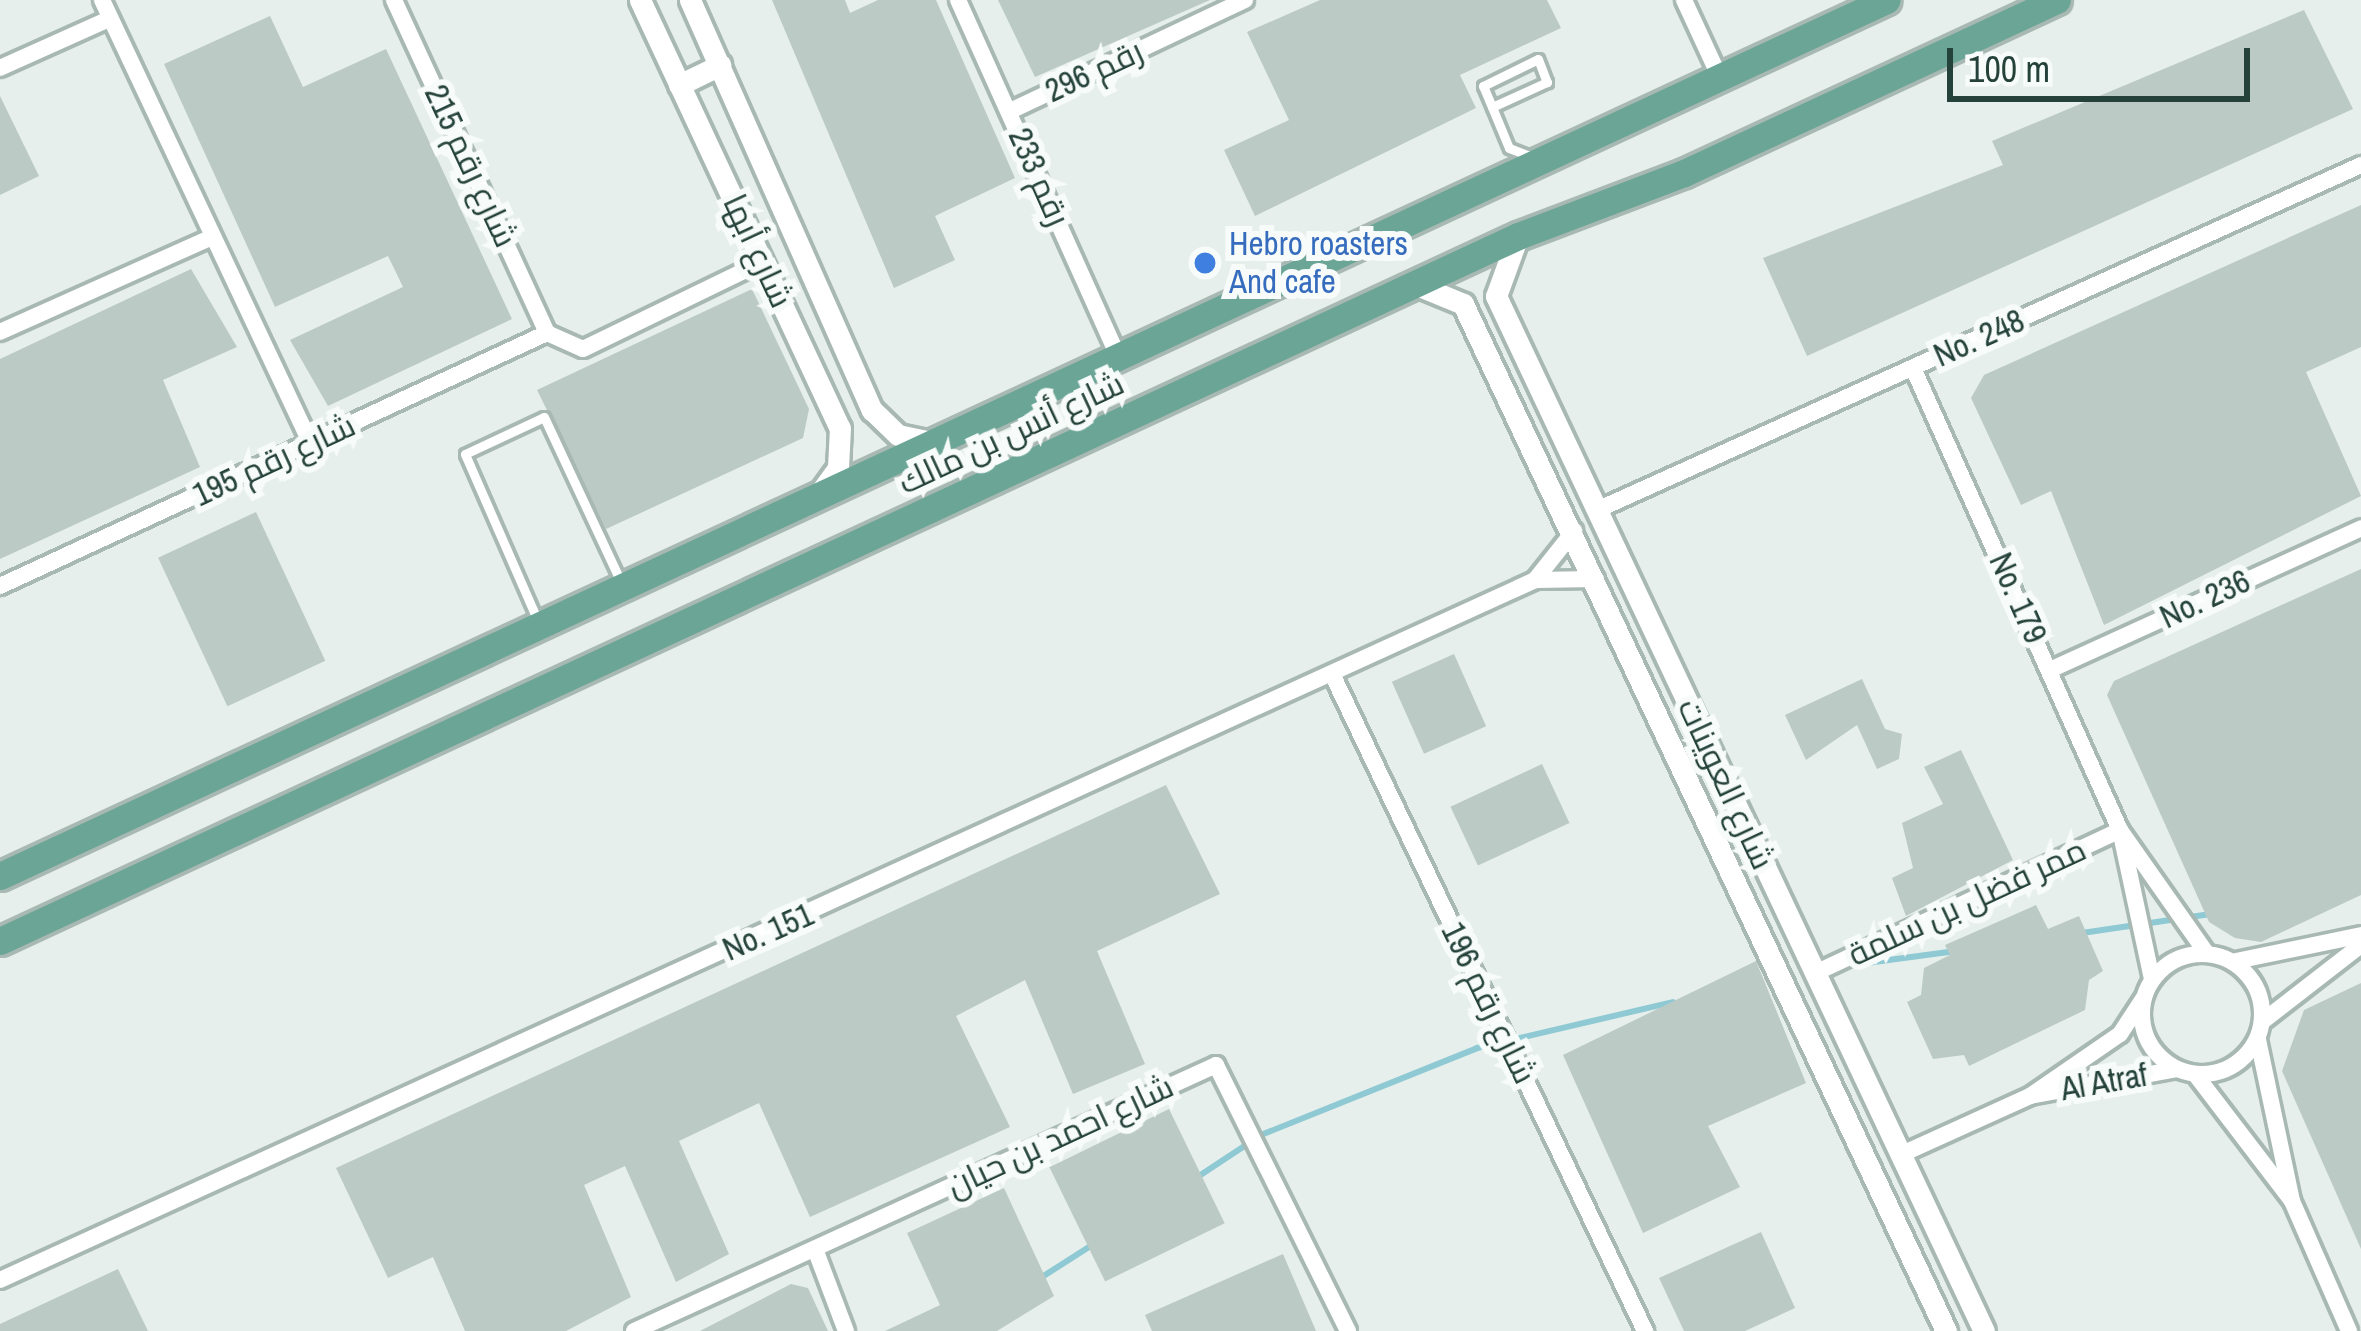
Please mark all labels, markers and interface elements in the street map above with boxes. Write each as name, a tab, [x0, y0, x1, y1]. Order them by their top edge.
scale bar	[1953, 24, 2256, 98]
street label: رقم 296	[1039, 31, 1149, 111]
text: 100 m	[1968, 45, 2050, 93]
street label: شارع رقم 215	[416, 79, 526, 253]
street label: رقم 233	[1000, 122, 1078, 232]
street label: شارع أبها	[715, 188, 801, 314]
place label: Hebro roasters And cafe	[1229, 224, 1408, 302]
marker: Hebro roasters And cafe	[1192, 250, 1218, 276]
street label: No. 248	[1928, 301, 2030, 375]
street label: شارع أنس بن مالك	[892, 363, 1130, 503]
street label: شارع رقم 195	[187, 405, 361, 515]
street label: No. 179	[1981, 547, 2055, 649]
street label: No. 236	[2154, 561, 2256, 637]
street label: شارع العوينات	[1669, 692, 1783, 876]
street label: ممر فضل بن سلمة	[1842, 830, 2092, 974]
street label: No. 151	[717, 895, 819, 969]
street label: شارع رقم 196	[1433, 916, 1545, 1090]
street label: Al Atraf	[2057, 1055, 2151, 1109]
street label: شارع احمد بن حيان	[941, 1066, 1179, 1206]

